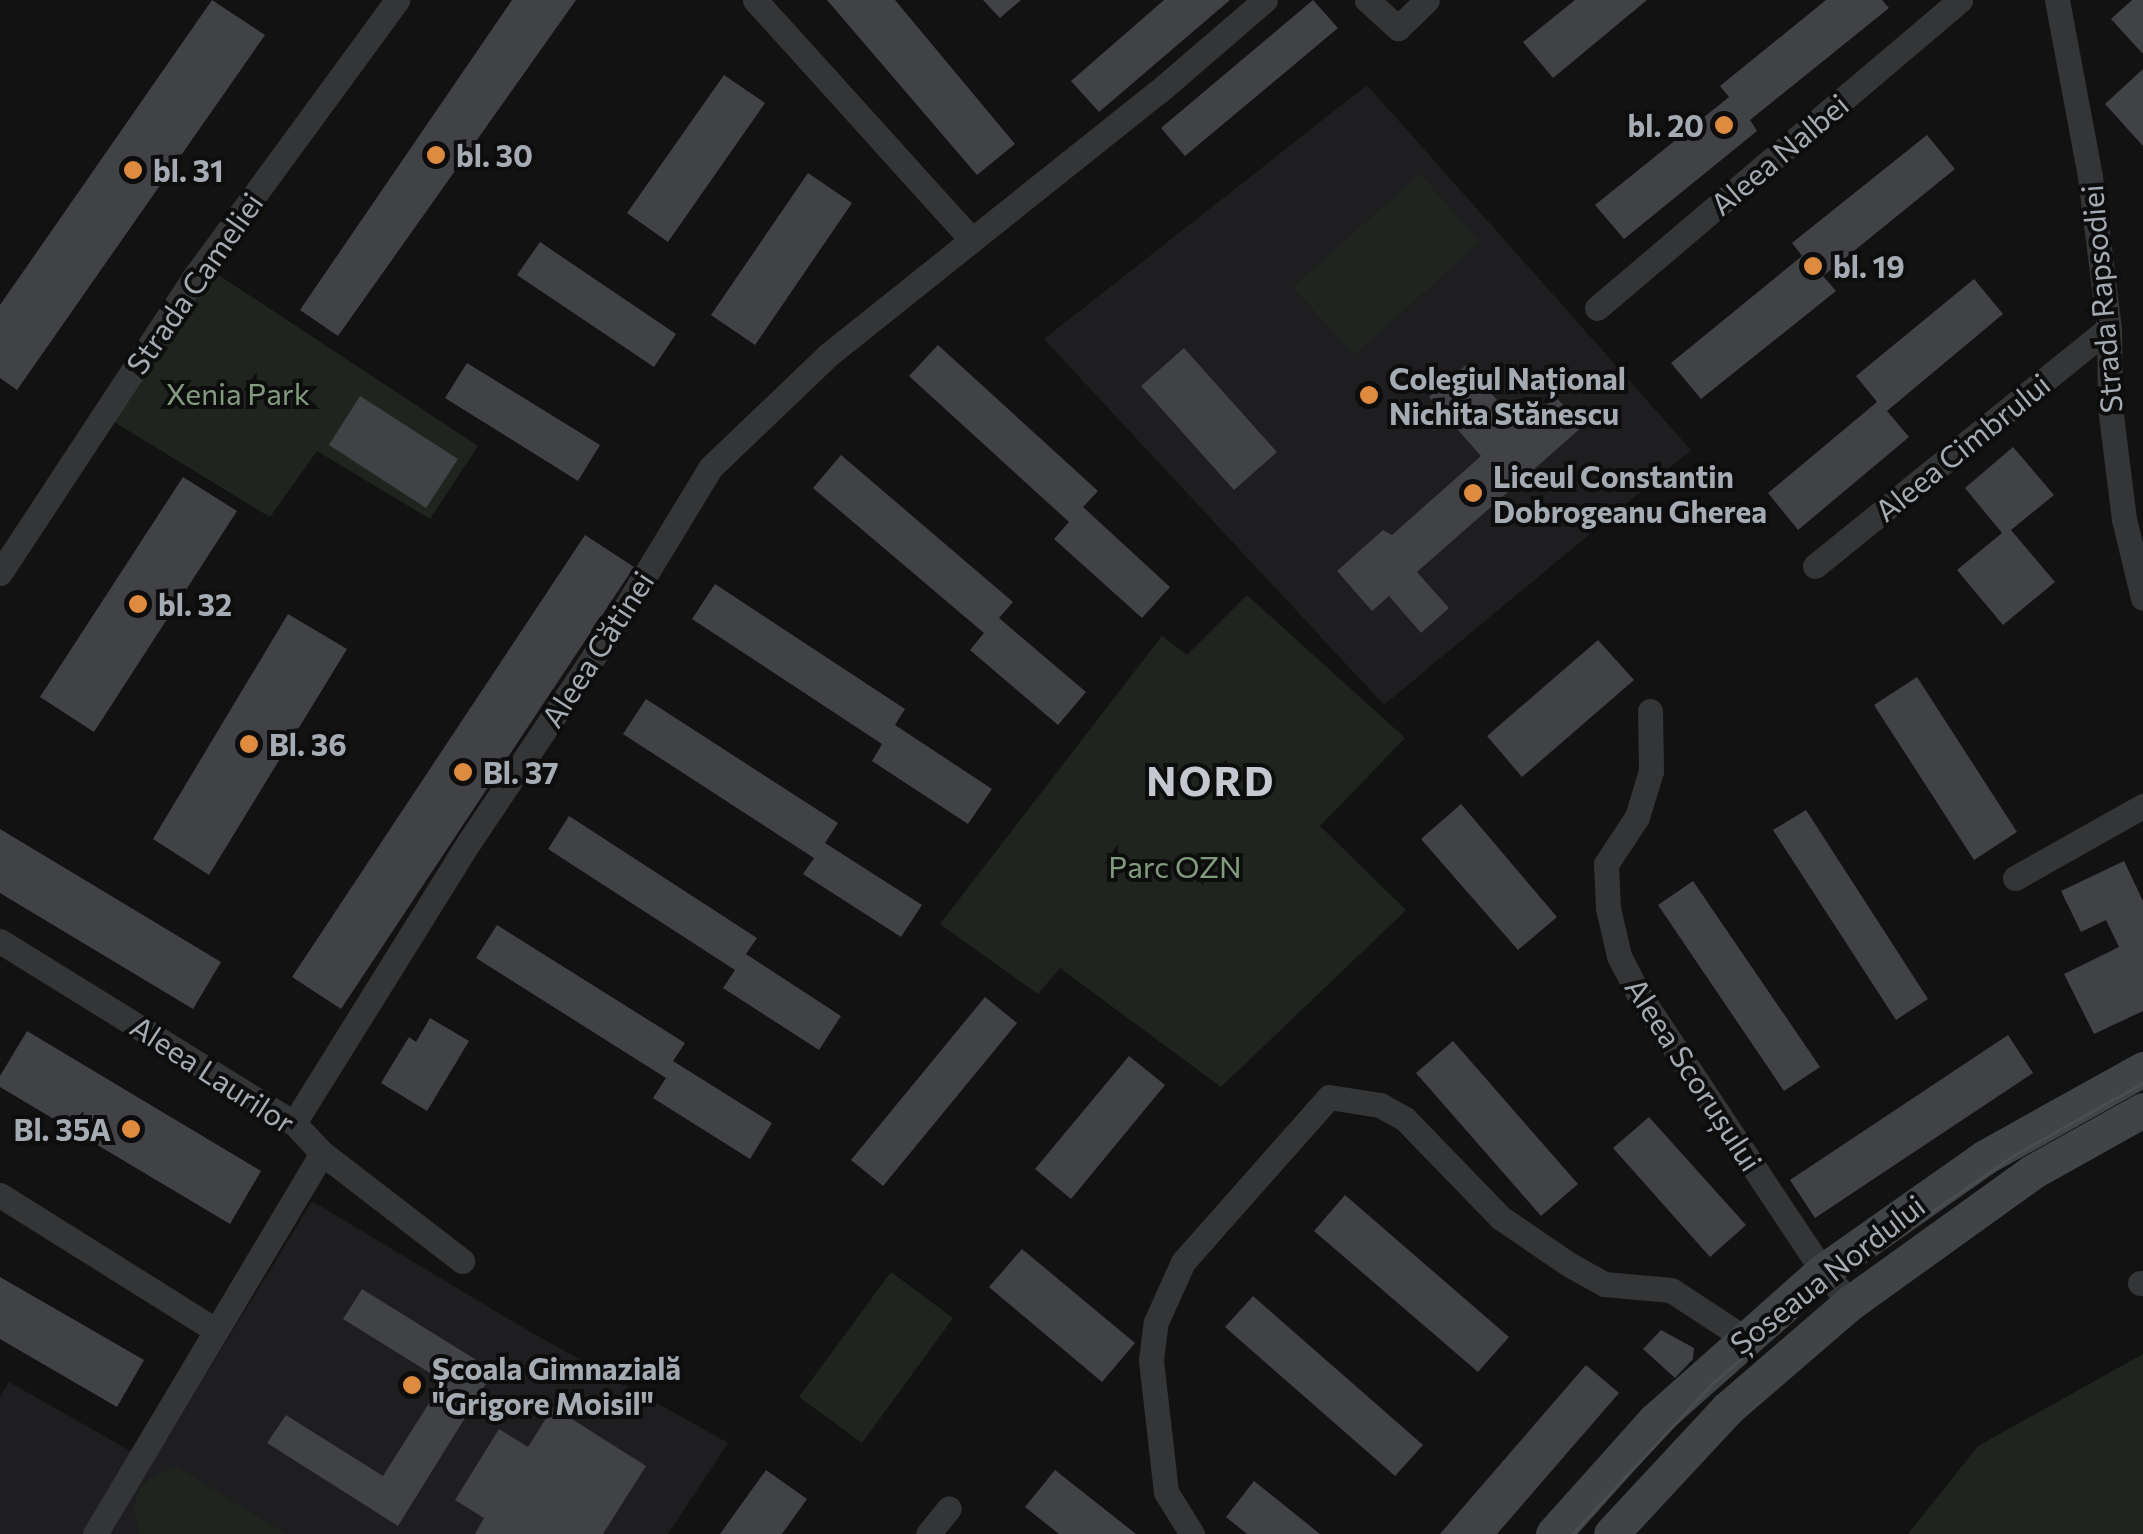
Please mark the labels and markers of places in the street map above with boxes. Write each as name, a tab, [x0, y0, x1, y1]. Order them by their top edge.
place label: bl. 20	[1628, 107, 1704, 143]
marker: bl. 20	[1713, 114, 1735, 136]
place label: bl. 30	[456, 137, 533, 173]
marker: bl. 30	[425, 144, 447, 166]
place label: bl. 31	[153, 152, 224, 188]
marker: bl. 31	[122, 159, 144, 181]
place label: bl. 19	[1833, 248, 1905, 284]
marker: bl. 19	[1802, 255, 1824, 277]
place label: Colegiul Național Nichita Stănescu	[1389, 360, 1626, 430]
marker: Colegiul Național Nichita Stănescu	[1358, 384, 1380, 406]
place label: Liceul Constantin Dobrogeanu Gherea	[1493, 458, 1767, 528]
marker: Liceul Constantin Dobrogeanu Gherea	[1462, 482, 1484, 504]
place label: bl. 32	[158, 586, 232, 622]
marker: bl. 32	[127, 593, 149, 615]
place label: Bl. 36	[269, 726, 347, 762]
marker: Bl. 36	[238, 733, 260, 755]
place label: Bl. 37	[483, 754, 558, 790]
marker: Bl. 37	[452, 761, 474, 783]
place label: Bl. 35A	[14, 1111, 111, 1147]
marker: Bl. 35A	[120, 1118, 142, 1140]
place label: Școala Gimnazială "Grigore Moisil"	[432, 1350, 681, 1420]
marker: Școala Gimnazială "Grigore Moisil"	[401, 1374, 423, 1396]

